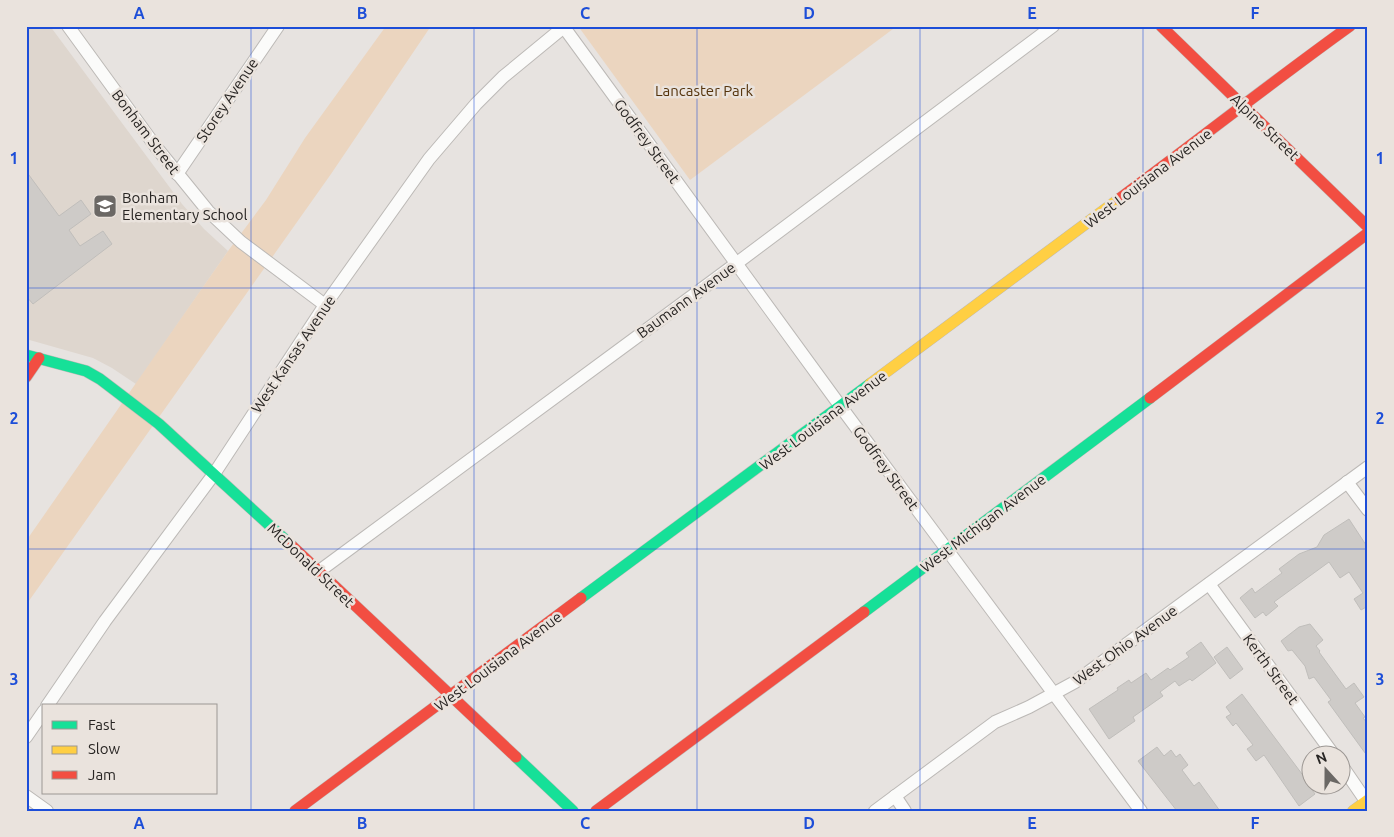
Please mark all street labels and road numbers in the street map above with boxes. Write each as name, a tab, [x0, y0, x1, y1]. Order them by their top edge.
street label: Storey Avenue	[193, 55, 261, 145]
street label: Bonham Street	[109, 86, 183, 178]
street label: Alpine Street	[1227, 90, 1303, 164]
street label: Godfrey Street	[611, 96, 683, 186]
street label: West Louisiana Avenue	[1081, 125, 1215, 231]
street label: Baumann Avenue	[633, 259, 739, 341]
street label: West Kansas Avenue	[247, 292, 339, 416]
street label: West Louisiana Avenue	[756, 367, 890, 473]
street label: Godfrey Street	[850, 423, 922, 513]
street label: West Michigan Avenue	[917, 470, 1049, 576]
street label: McDonald Street	[264, 519, 358, 611]
street label: West Ohio Avenue	[1070, 602, 1180, 688]
street label: West Louisiana Avenue	[431, 608, 565, 714]
street label: Kerth Street	[1240, 631, 1302, 708]

